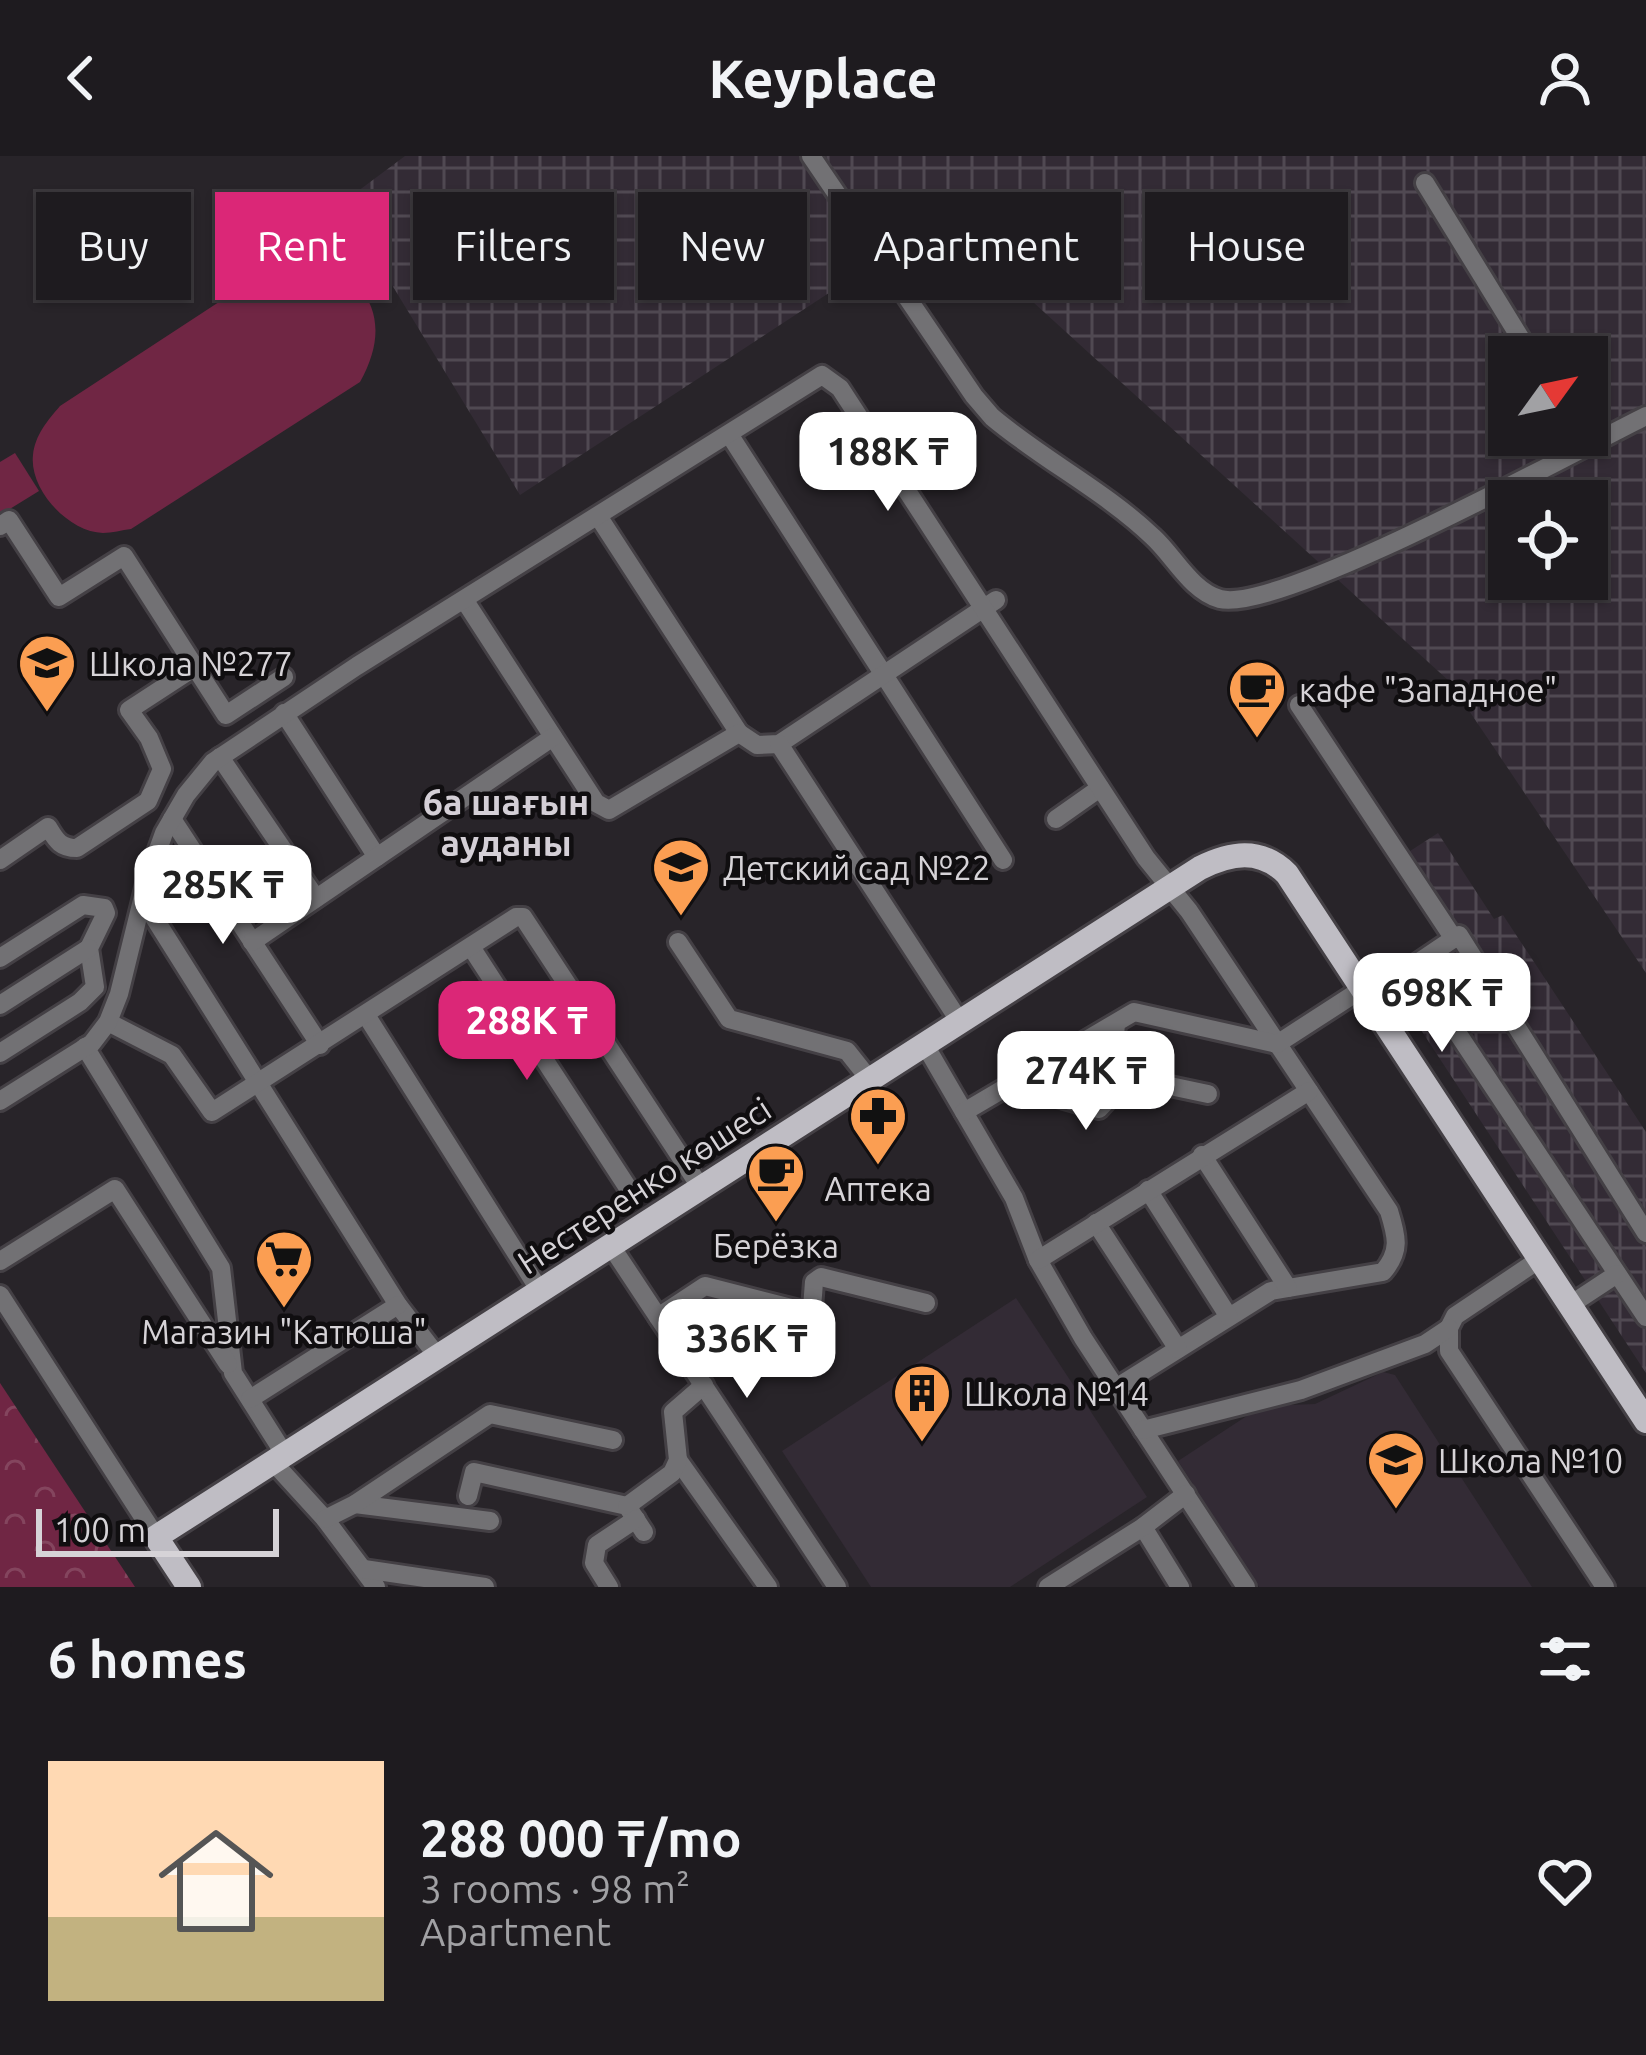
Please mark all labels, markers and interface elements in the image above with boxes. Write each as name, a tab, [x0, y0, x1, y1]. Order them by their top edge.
icon: back	[48, 45, 114, 111]
icon: person	[1532, 45, 1598, 111]
text: Keyplace	[708, 48, 938, 108]
chip: Buy	[36, 192, 191, 300]
chip: Rent	[215, 192, 389, 300]
chip: Filters	[413, 192, 614, 300]
chip: New	[638, 192, 807, 300]
chip: Apartment	[831, 192, 1121, 300]
chip: House	[1145, 192, 1348, 300]
north arrow	[1488, 336, 1608, 456]
map controls	[1488, 336, 1608, 600]
pin: 188K ₸	[790, 412, 986, 514]
text: 188K ₸	[826, 429, 950, 472]
button: locate	[1488, 480, 1608, 600]
school or university icon: Школа №277	[16, 632, 78, 714]
place label: Школа №277	[89, 645, 293, 682]
cafe icon: кафе "Западное"	[1226, 658, 1288, 740]
place label: кафе "Западное"	[1299, 671, 1557, 708]
district label: 6а шағын ауданы	[423, 781, 589, 863]
school or university icon: Детский сад №22	[650, 836, 712, 918]
pin: 285K ₸	[125, 845, 321, 947]
place label: Детский сад №22	[723, 849, 991, 886]
text: 285K ₸	[161, 862, 285, 905]
pin: 698K ₸	[1344, 953, 1540, 1055]
text: 698K ₸	[1380, 970, 1504, 1013]
pin: 288K ₸	[429, 981, 625, 1083]
text: 288K ₸	[465, 998, 589, 1041]
pin: 274K ₸	[988, 1031, 1184, 1133]
text: 274K ₸	[1024, 1048, 1148, 1091]
pharmacy icon: Аптека	[847, 1085, 909, 1167]
street label: Нестеренко көшесі	[511, 1089, 777, 1281]
cafe icon: Берёзка	[745, 1142, 807, 1224]
place label: Аптека	[824, 1170, 932, 1207]
place label: Берёзка	[713, 1227, 839, 1264]
supermarket icon: Магазин "Катюша"	[253, 1228, 315, 1310]
pin: 336K ₸	[649, 1299, 845, 1401]
place label: Магазин "Катюша"	[141, 1313, 427, 1350]
text: 336K ₸	[685, 1316, 809, 1359]
building icon: Школа №14	[891, 1362, 953, 1444]
place label: Школа №14	[964, 1375, 1149, 1412]
school or university icon: Школа №10	[1365, 1429, 1427, 1511]
place label: Школа №10	[1438, 1442, 1623, 1479]
scale bar	[36, 1503, 279, 1556]
text: 100 m	[54, 1511, 146, 1548]
icon: filters	[1532, 1626, 1598, 1692]
text: 6 homes	[48, 1630, 247, 1688]
icon: home	[144, 1809, 288, 1953]
text: 288 000 ₸/mo	[420, 1809, 742, 1867]
icon: heart	[1532, 1848, 1598, 1914]
text: 3 rooms · 98 m²	[420, 1867, 690, 1910]
text: Apartment	[420, 1910, 611, 1953]

